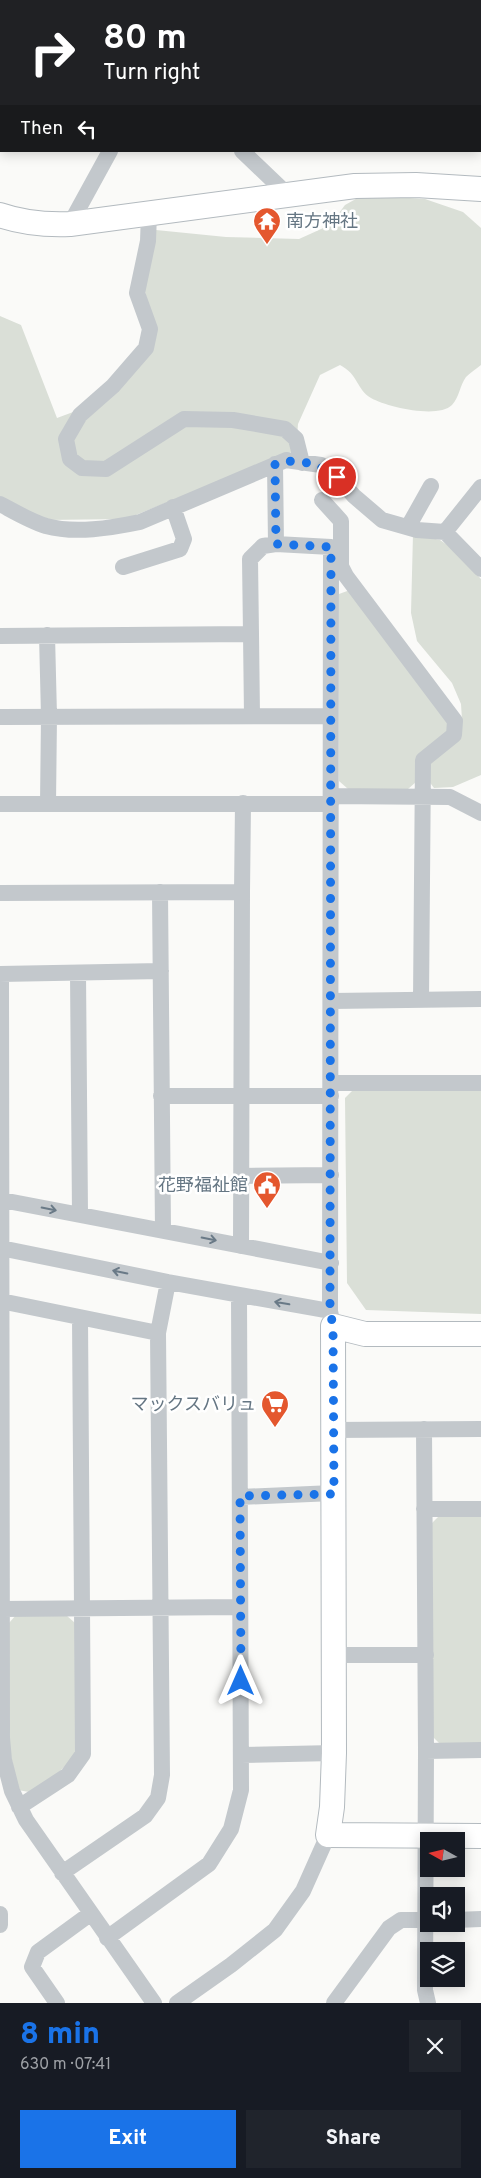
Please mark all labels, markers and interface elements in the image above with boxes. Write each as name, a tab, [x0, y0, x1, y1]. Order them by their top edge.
text: 80 m	[103, 17, 187, 61]
icon: right	[20, 20, 85, 85]
text: Turn right	[103, 60, 200, 87]
icon: left	[73, 115, 101, 143]
text: Then	[20, 117, 63, 141]
temple icon: 南方神社	[252, 206, 282, 245]
place label: 南方神社	[286, 211, 358, 234]
pin	[316, 456, 358, 498]
icon: arrive	[323, 463, 351, 491]
public building icon: 花野福祉館	[252, 1170, 282, 1209]
place label: 花野福祉館	[158, 1175, 248, 1198]
one-way arrow	[41, 1204, 57, 1214]
one-way arrow	[201, 1235, 217, 1245]
one-way arrow	[112, 1267, 128, 1276]
one-way arrow	[274, 1297, 290, 1307]
supermarket icon: マックスバリュ	[260, 1389, 290, 1428]
place label: マックスバリュ	[131, 1394, 256, 1417]
position arrow	[214, 1654, 266, 1706]
north arrow	[420, 1832, 465, 1878]
map controls	[420, 1832, 465, 1987]
button: sound	[420, 1887, 465, 1932]
button: layers	[420, 1942, 465, 1987]
text: 8 min	[20, 2017, 100, 2054]
button: close	[409, 2020, 461, 2072]
text: 630 m · 07:41	[20, 2055, 111, 2075]
button: Exit	[20, 2110, 236, 2168]
button: Share	[246, 2110, 461, 2168]

